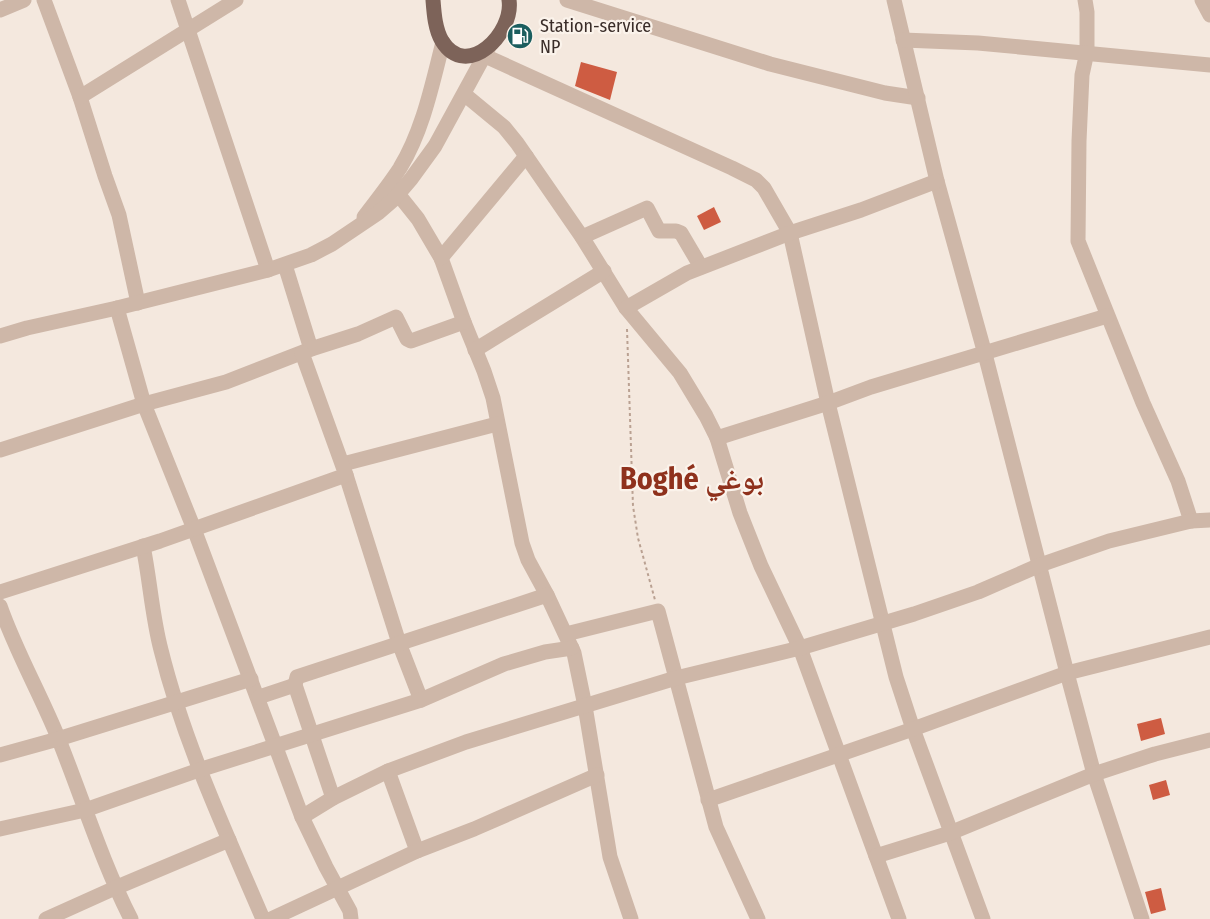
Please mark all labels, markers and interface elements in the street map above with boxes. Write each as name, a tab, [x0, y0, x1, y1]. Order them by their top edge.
place label: Station-service NP	[540, 15, 651, 58]
fuel station icon: Station-service NP	[505, 21, 535, 51]
district label: Boghé بوغي	[620, 461, 764, 502]

